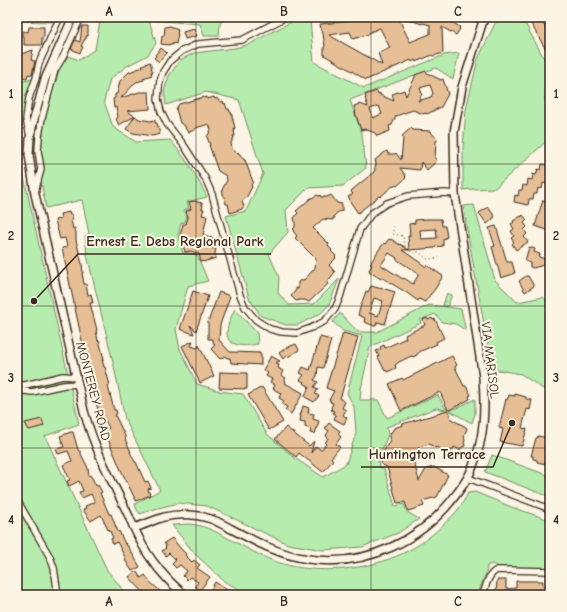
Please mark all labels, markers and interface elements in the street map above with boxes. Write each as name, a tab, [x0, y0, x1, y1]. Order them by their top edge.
text: A	[105, 4, 113, 19]
text: B	[280, 4, 288, 19]
text: C	[454, 4, 462, 19]
text: 1	[8, 86, 14, 101]
text: 1	[553, 86, 559, 101]
text: 2	[8, 228, 14, 243]
callout: Ernest E. Debs Regional Park	[78, 228, 271, 254]
text: 2	[553, 228, 559, 243]
text: Ernest E. Debs Regional Park	[86, 233, 264, 250]
street label: VIA MARISOL	[478, 321, 503, 400]
street label: MONTEREY ROAD	[73, 340, 114, 442]
text: 3	[8, 370, 14, 385]
text: 3	[553, 370, 559, 385]
callout: Huntington Terrace	[361, 441, 493, 467]
text: Huntington Terrace	[369, 446, 485, 463]
text: 4	[8, 512, 14, 527]
text: 4	[553, 512, 559, 527]
text: A	[105, 594, 113, 609]
text: B	[280, 594, 288, 609]
text: C	[454, 594, 462, 609]

